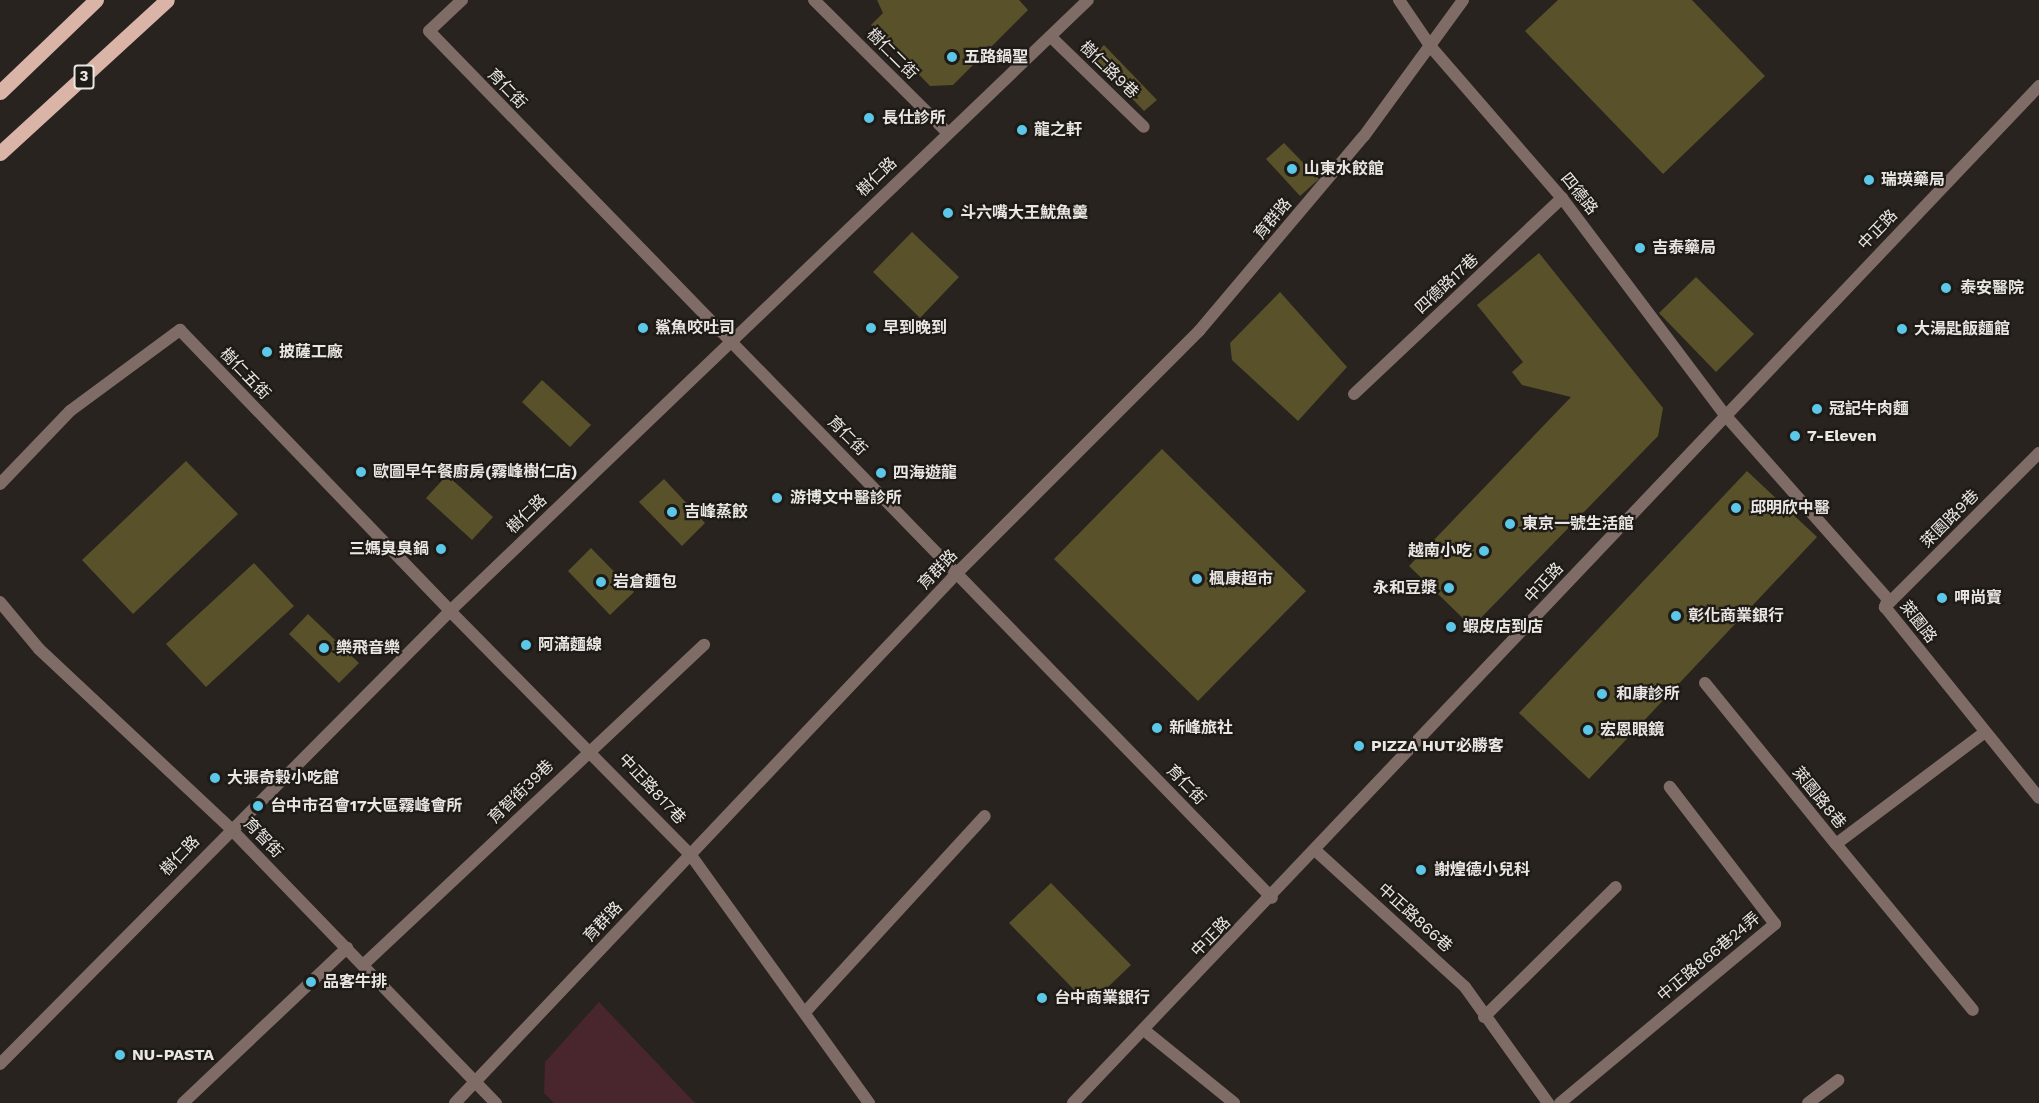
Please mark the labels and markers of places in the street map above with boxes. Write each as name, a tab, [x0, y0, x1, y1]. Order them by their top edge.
place label: 五路鍋聖	[964, 47, 1028, 67]
marker: 五路鍋聖	[945, 50, 959, 64]
place label: 長仕診所	[882, 108, 946, 128]
marker: 長仕診所	[860, 109, 878, 127]
place label: 龍之軒	[1034, 120, 1082, 140]
marker: 龍之軒	[1015, 123, 1029, 137]
place label: 山東水餃館	[1304, 159, 1384, 179]
marker: 山東水餃館	[1285, 162, 1299, 176]
place label: 瑞瑛藥局	[1881, 170, 1945, 190]
marker: 瑞瑛藥局	[1862, 173, 1876, 187]
place label: 斗六嘴大王魷魚羹	[960, 203, 1088, 223]
marker: 斗六嘴大王魷魚羹	[941, 206, 955, 220]
place label: 吉泰藥局	[1652, 238, 1716, 258]
marker: 吉泰藥局	[1633, 241, 1647, 255]
place label: 泰安醫院	[1960, 278, 2024, 298]
marker: 泰安醫院	[1937, 279, 1955, 297]
place label: 鯊魚咬吐司	[655, 318, 735, 338]
place label: 早到晚到	[883, 318, 947, 338]
place label: 大湯匙飯麵館	[1914, 319, 2010, 339]
marker: 鯊魚咬吐司	[636, 321, 650, 335]
marker: 早到晚到	[864, 321, 878, 335]
marker: 大湯匙飯麵館	[1895, 322, 1909, 336]
place label: 披薩工廠	[279, 342, 343, 362]
marker: 披薩工廠	[260, 345, 274, 359]
place label: 冠記牛肉麵	[1829, 399, 1909, 419]
marker: 冠記牛肉麵	[1810, 402, 1824, 416]
place label: 7-Eleven	[1807, 426, 1877, 446]
marker: 7-Eleven	[1788, 429, 1802, 443]
place label: 歐圖早午餐廚房(霧峰樹仁店)	[373, 462, 578, 482]
place label: 四海遊龍	[893, 463, 957, 483]
marker: 歐圖早午餐廚房(霧峰樹仁店)	[354, 465, 368, 479]
marker: 四海遊龍	[874, 466, 888, 480]
place label: 游博文中醫診所	[790, 488, 902, 508]
marker: 游博文中醫診所	[768, 489, 786, 507]
place label: 邱明欣中醫	[1750, 498, 1830, 518]
marker: 邱明欣中醫	[1727, 499, 1745, 517]
place label: 吉峰蒸餃	[684, 502, 748, 522]
marker: 吉峰蒸餃	[665, 505, 679, 519]
place label: 東京一號生活館	[1522, 514, 1634, 534]
marker: 東京一號生活館	[1503, 517, 1517, 531]
place label: 三媽臭臭鍋	[349, 539, 429, 559]
place label: 越南小吃	[1408, 541, 1472, 561]
marker: 三媽臭臭鍋	[434, 542, 448, 556]
marker: 越南小吃	[1477, 544, 1491, 558]
place label: 楓康超市	[1209, 569, 1273, 589]
place label: 岩倉麵包	[613, 572, 677, 592]
marker: 楓康超市	[1190, 572, 1204, 586]
marker: 岩倉麵包	[594, 575, 608, 589]
place label: 永和豆漿	[1373, 578, 1437, 598]
marker: 永和豆漿	[1442, 581, 1456, 595]
place label: 呷尚寶	[1954, 588, 2002, 608]
marker: 呷尚寶	[1935, 591, 1949, 605]
place label: 彰化商業銀行	[1688, 606, 1784, 626]
marker: 彰化商業銀行	[1669, 609, 1683, 623]
place label: 蝦皮店到店	[1463, 617, 1543, 637]
marker: 蝦皮店到店	[1444, 620, 1458, 634]
place label: 阿滿麵線	[538, 635, 602, 655]
place label: 樂飛音樂	[336, 638, 400, 658]
marker: 阿滿麵線	[519, 638, 533, 652]
marker: 樂飛音樂	[317, 641, 331, 655]
place label: 和康診所	[1616, 684, 1680, 704]
marker: 和康診所	[1593, 685, 1611, 703]
place label: 新峰旅社	[1169, 718, 1233, 738]
place label: 宏恩眼鏡	[1600, 720, 1664, 740]
marker: 新峰旅社	[1150, 721, 1164, 735]
marker: 宏恩眼鏡	[1581, 723, 1595, 737]
place label: PIZZA HUT必勝客	[1371, 736, 1504, 756]
marker: PIZZA HUT必勝客	[1352, 739, 1366, 753]
place label: 大張奇榖小吃館	[227, 768, 339, 788]
marker: 大張奇榖小吃館	[208, 771, 222, 785]
place label: 台中市召會17大區霧峰會所	[270, 796, 463, 816]
marker: 台中市召會17大區霧峰會所	[251, 799, 265, 813]
place label: 謝煌德小兒科	[1434, 860, 1530, 880]
marker: 謝煌德小兒科	[1412, 861, 1430, 879]
place label: 品客牛排	[323, 972, 387, 992]
marker: 品客牛排	[304, 975, 318, 989]
place label: 台中商業銀行	[1054, 988, 1150, 1008]
marker: 台中商業銀行	[1035, 991, 1049, 1005]
place label: NU-PASTA	[132, 1045, 214, 1065]
marker: NU-PASTA	[113, 1048, 127, 1062]

